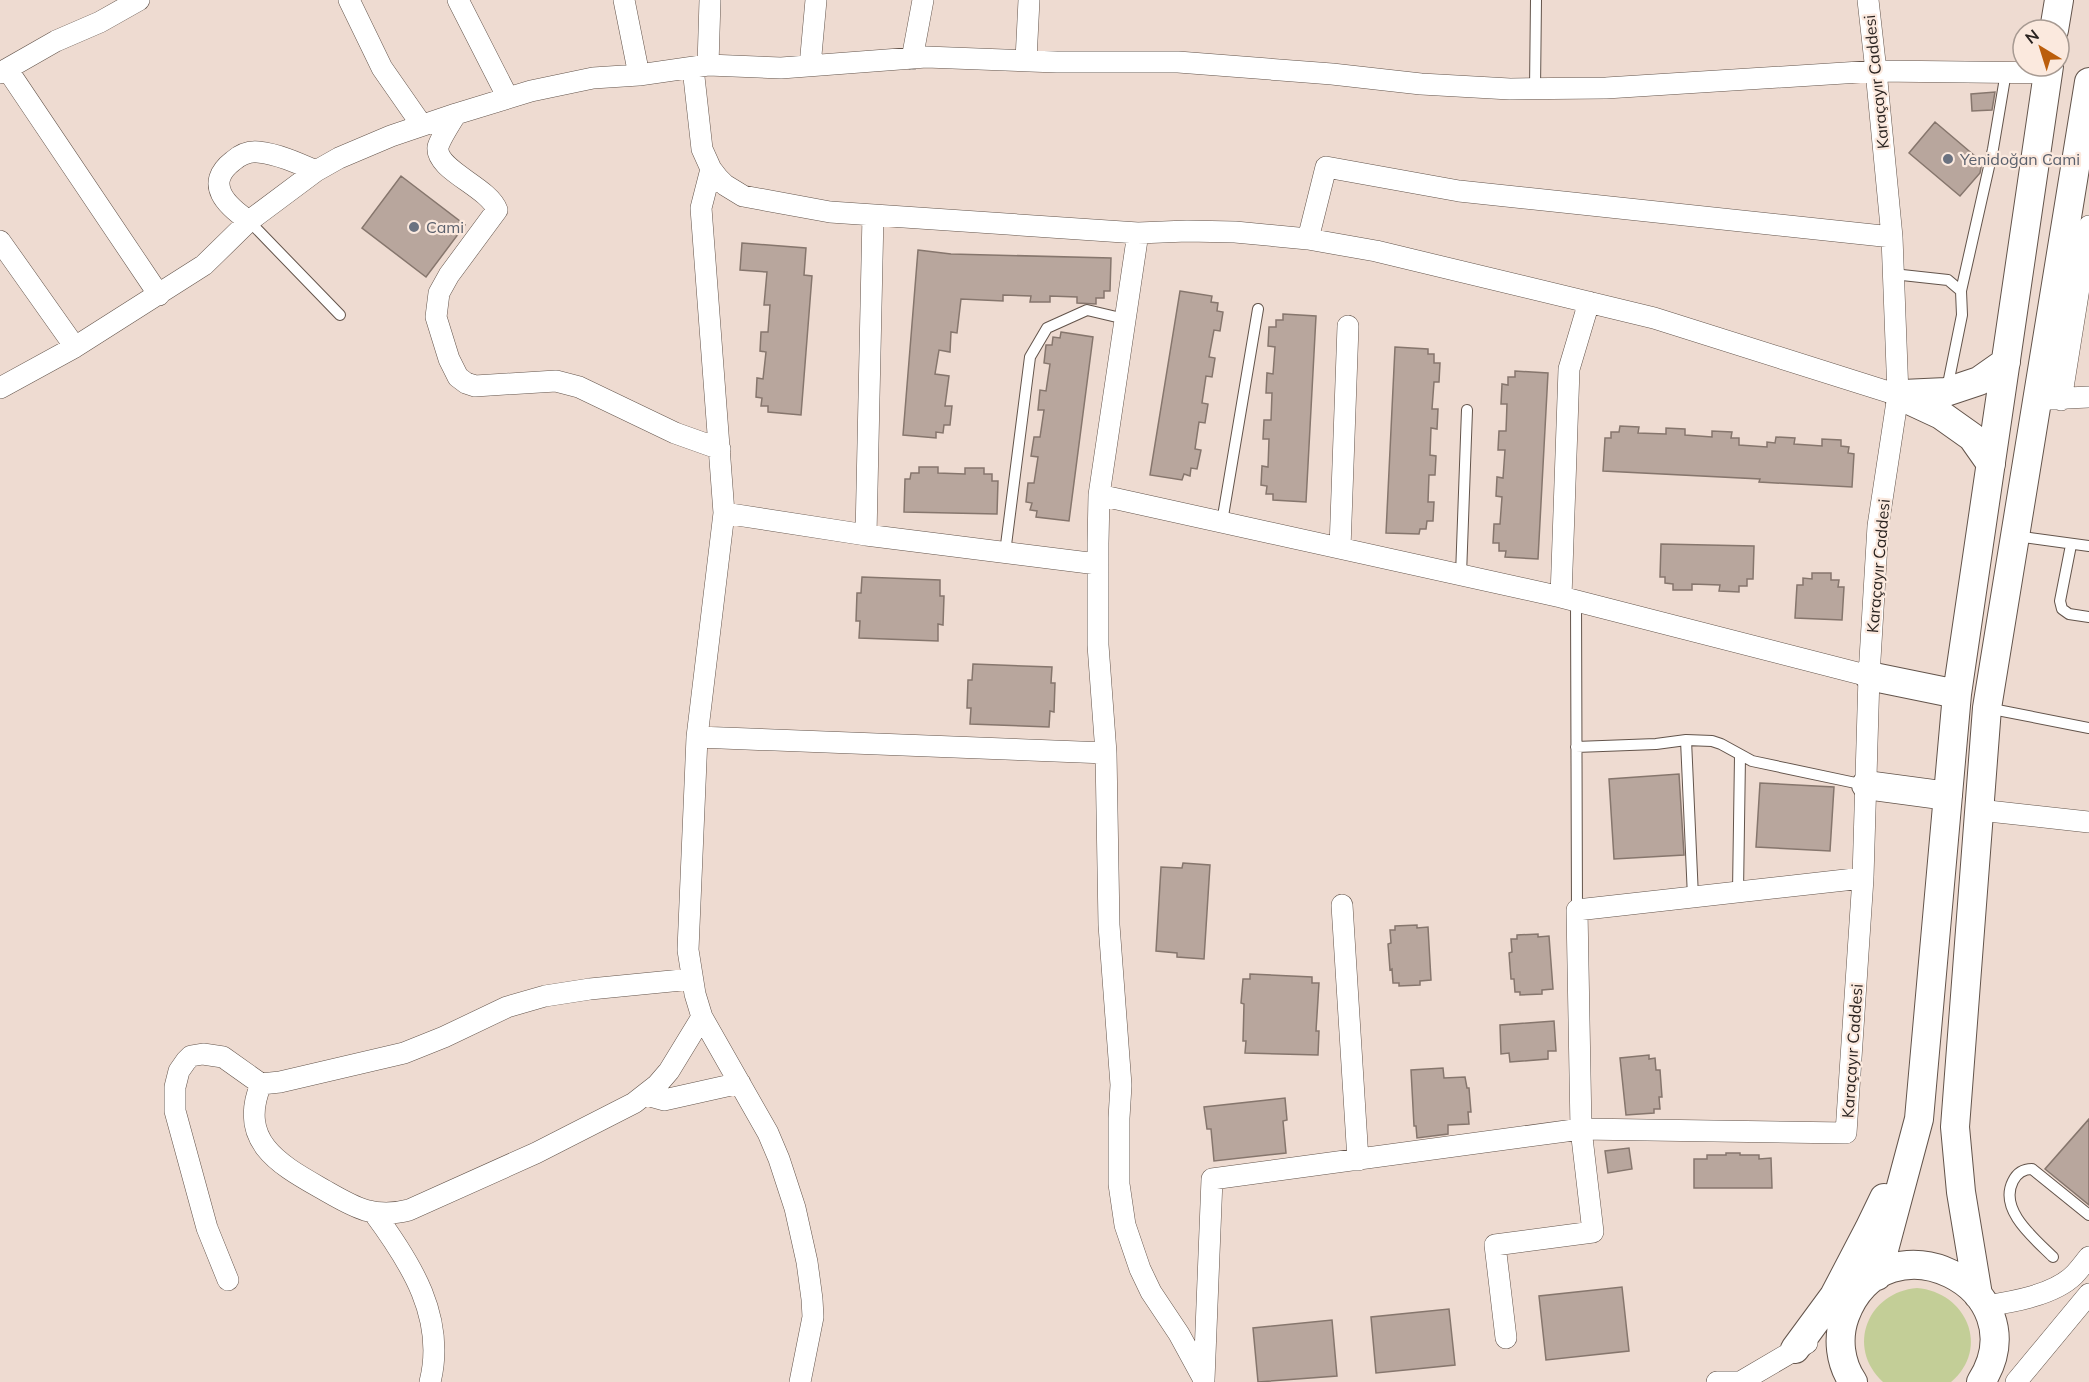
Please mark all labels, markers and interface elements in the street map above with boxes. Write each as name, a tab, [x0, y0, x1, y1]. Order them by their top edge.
street label: Karaçayır Caddesi	[1859, 14, 1893, 150]
north arrow	[2011, 18, 2071, 78]
text: N	[2021, 25, 2043, 48]
place label: Yenidoğan Cami	[1959, 149, 2080, 169]
marker: Yenidoğan Cami	[1941, 152, 1955, 166]
place label: Cami	[426, 217, 464, 237]
marker: Cami	[407, 220, 421, 234]
street label: Karaçayır Caddesi	[1862, 498, 1894, 634]
street label: Karaçayır Caddesi	[1837, 983, 1867, 1119]

